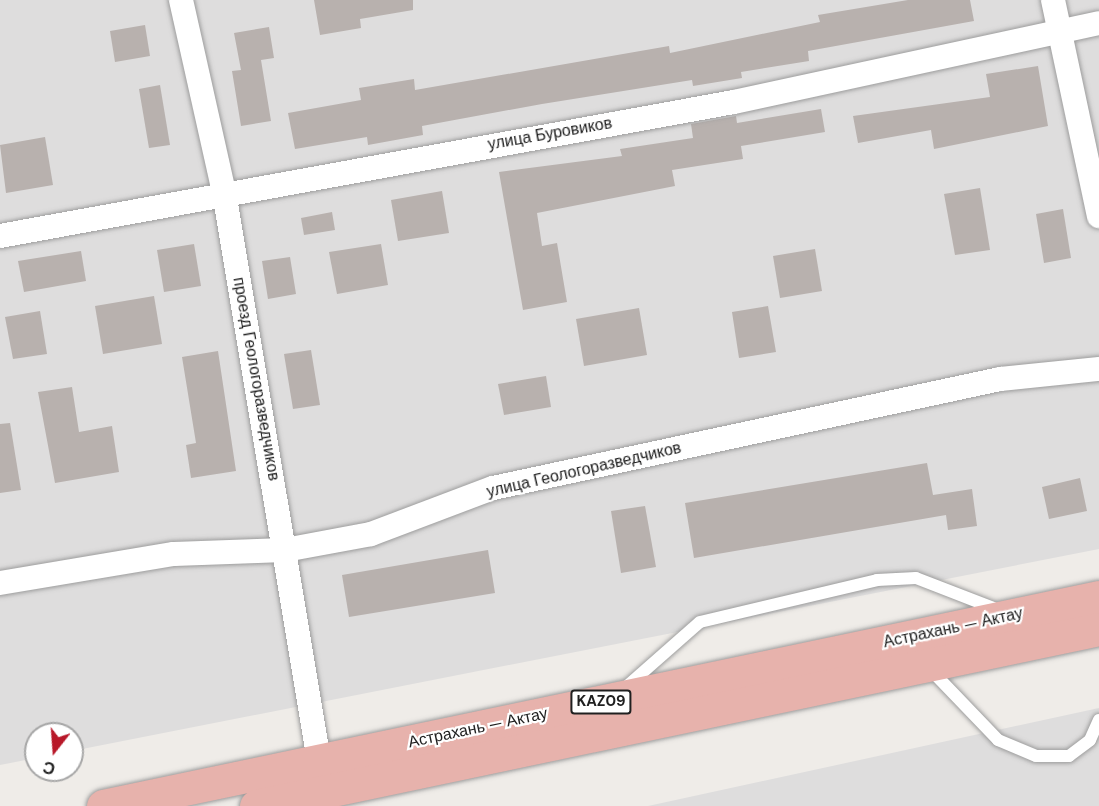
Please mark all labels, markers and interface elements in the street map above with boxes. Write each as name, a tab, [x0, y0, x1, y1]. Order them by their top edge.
street label: улица Буровиков	[486, 114, 614, 154]
street label: проезд Геологоразведчиков	[229, 276, 283, 482]
street label: улица Геологоразведчиков	[485, 438, 683, 502]
street label: Астрахань — Актау	[882, 604, 1024, 652]
road number: KAZ09	[570, 690, 632, 714]
street label: Астрахань — Актау	[407, 704, 549, 752]
north arrow	[24, 722, 84, 782]
text: С	[41, 756, 58, 780]

